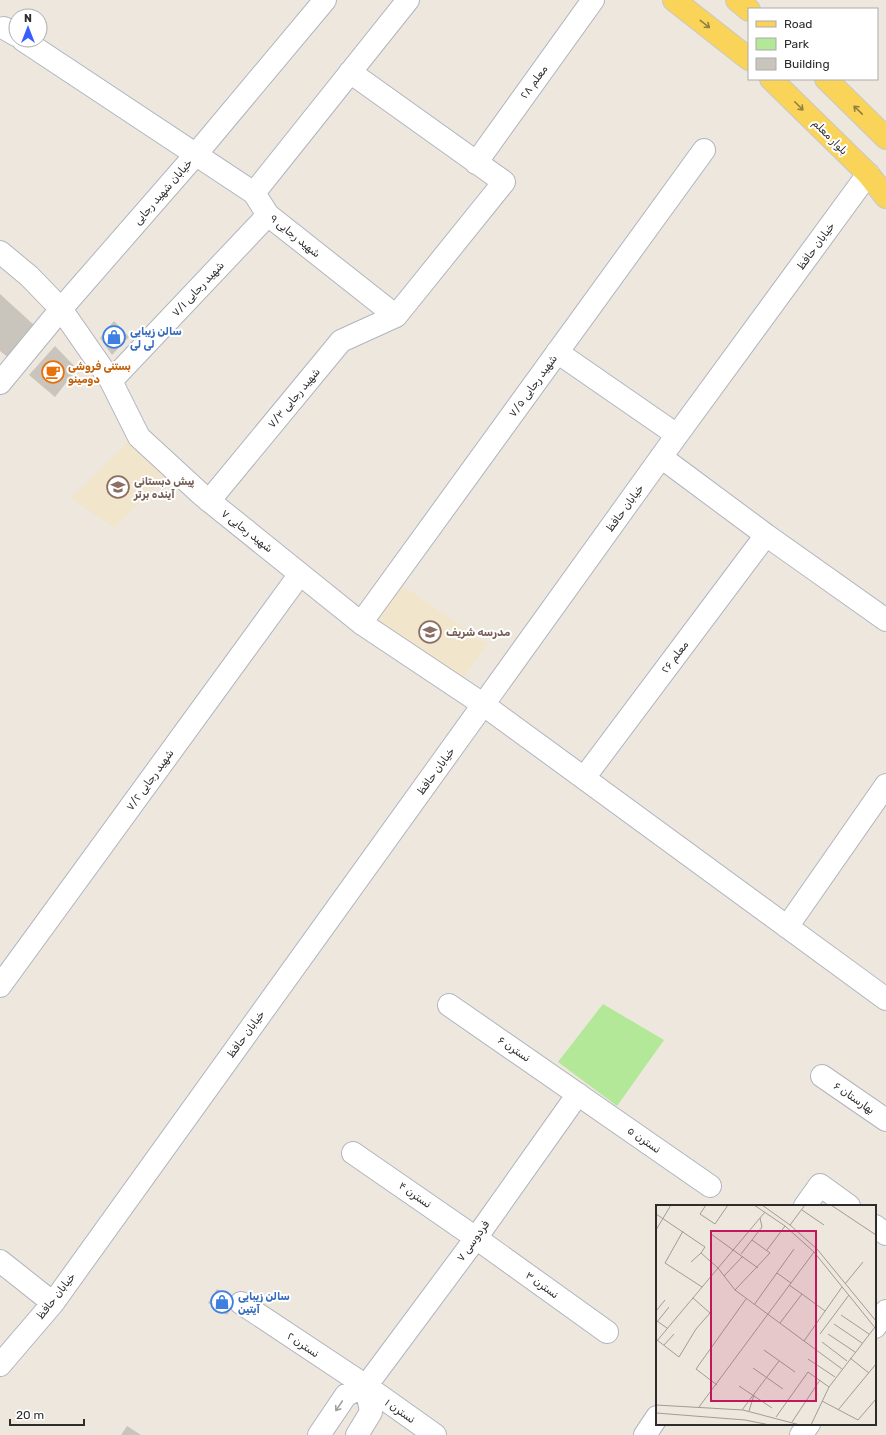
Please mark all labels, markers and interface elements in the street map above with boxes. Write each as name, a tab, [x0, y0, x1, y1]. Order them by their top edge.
north arrow	[8, 8, 48, 48]
legend	[748, 8, 878, 80]
text: N	[24, 12, 32, 25]
text: Road	[784, 17, 812, 31]
one-way arrow	[699, 20, 710, 28]
text: Park	[784, 37, 810, 51]
text: Building	[784, 57, 830, 71]
street label: معلم ۲۸	[517, 63, 551, 102]
one-way arrow	[794, 101, 804, 111]
one-way arrow	[853, 105, 863, 115]
street label: بلوار معلم	[809, 117, 850, 158]
street label: خیابان شهید رجایی	[131, 156, 195, 228]
street label: شهید رجایی ۹	[267, 212, 323, 260]
street label: خیابان حافظ	[794, 220, 838, 272]
street label: شهید رجایی ۷/۱	[169, 259, 227, 319]
shop icon: سالن زیبایی لی لی	[101, 324, 127, 350]
place label: سالن زیبایی لی لی	[130, 325, 182, 351]
street label: شهید رجایی ۷/۵	[506, 352, 560, 420]
cafe icon: بستنی فروشی دومینو	[40, 359, 66, 385]
place label: بستنی فروشی دومینو	[68, 360, 131, 386]
street label: شهید رجایی ۷/۳	[265, 365, 323, 431]
school or university icon: پیش دبستانی آینده برتر	[105, 474, 131, 500]
place label: پیش دبستانی آینده برتر	[133, 475, 195, 501]
street label: خیابان حافظ	[603, 482, 647, 534]
street label: شهید رجایی ۷	[219, 507, 275, 555]
school or university icon: مدرسه شریف	[417, 619, 443, 645]
place label: مدرسه شریف	[446, 626, 510, 639]
street label: معلم ۲۶	[659, 638, 692, 676]
street label: خیابان حافظ	[414, 745, 458, 797]
street label: شهید رجایی ۷/۲	[123, 747, 177, 813]
street label: خیابان حافظ	[224, 1008, 268, 1060]
street label: نسترن ۶	[495, 1033, 533, 1065]
street label: بهارستان ۶	[831, 1079, 877, 1117]
street label: نسترن ۵	[625, 1124, 663, 1156]
street label: نسترن ۴	[396, 1179, 434, 1211]
inset map	[656, 1205, 876, 1425]
street label: فردوسی ۷	[454, 1218, 493, 1265]
street label: نسترن ۳	[523, 1269, 561, 1301]
street label: خیابان حافظ	[34, 1270, 78, 1322]
shop icon: سالن زیبایی آیتین	[209, 1289, 235, 1315]
place label: سالن زیبایی آیتین	[238, 1290, 290, 1316]
street label: نسترن ۲	[284, 1330, 322, 1360]
street label: نسترن ۱	[382, 1396, 418, 1426]
scale bar	[10, 1401, 84, 1427]
one-way arrow	[335, 1401, 343, 1412]
text: 20 m	[16, 1408, 44, 1422]

